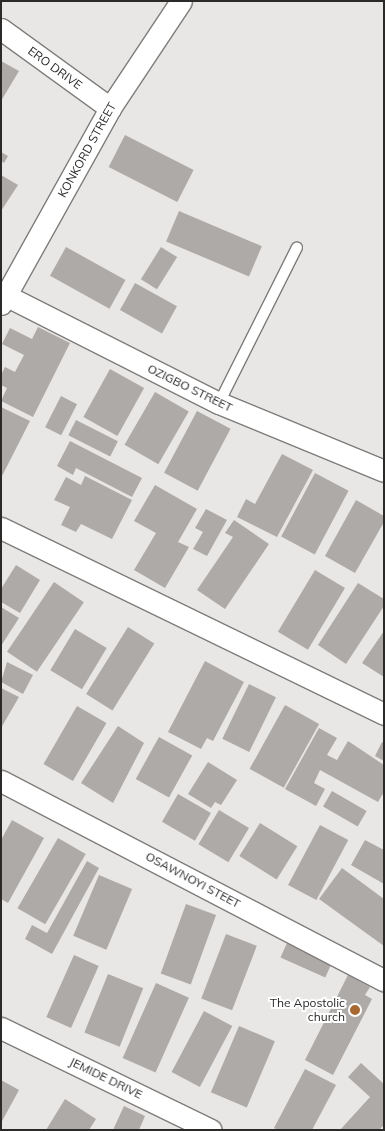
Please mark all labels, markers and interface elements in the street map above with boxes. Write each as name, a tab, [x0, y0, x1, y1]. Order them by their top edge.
street label: ERO DRIVE	[25, 44, 85, 92]
street label: KONKORD STREET	[55, 100, 119, 200]
street label: OZIGBO STREET	[145, 361, 235, 415]
street label: OSAWNOYI STEET	[143, 849, 243, 911]
place label: The Apostolic church	[270, 996, 345, 1024]
marker: The Apostolic church	[349, 1004, 361, 1016]
street label: JEMIDE DRIVE	[67, 1054, 145, 1102]

